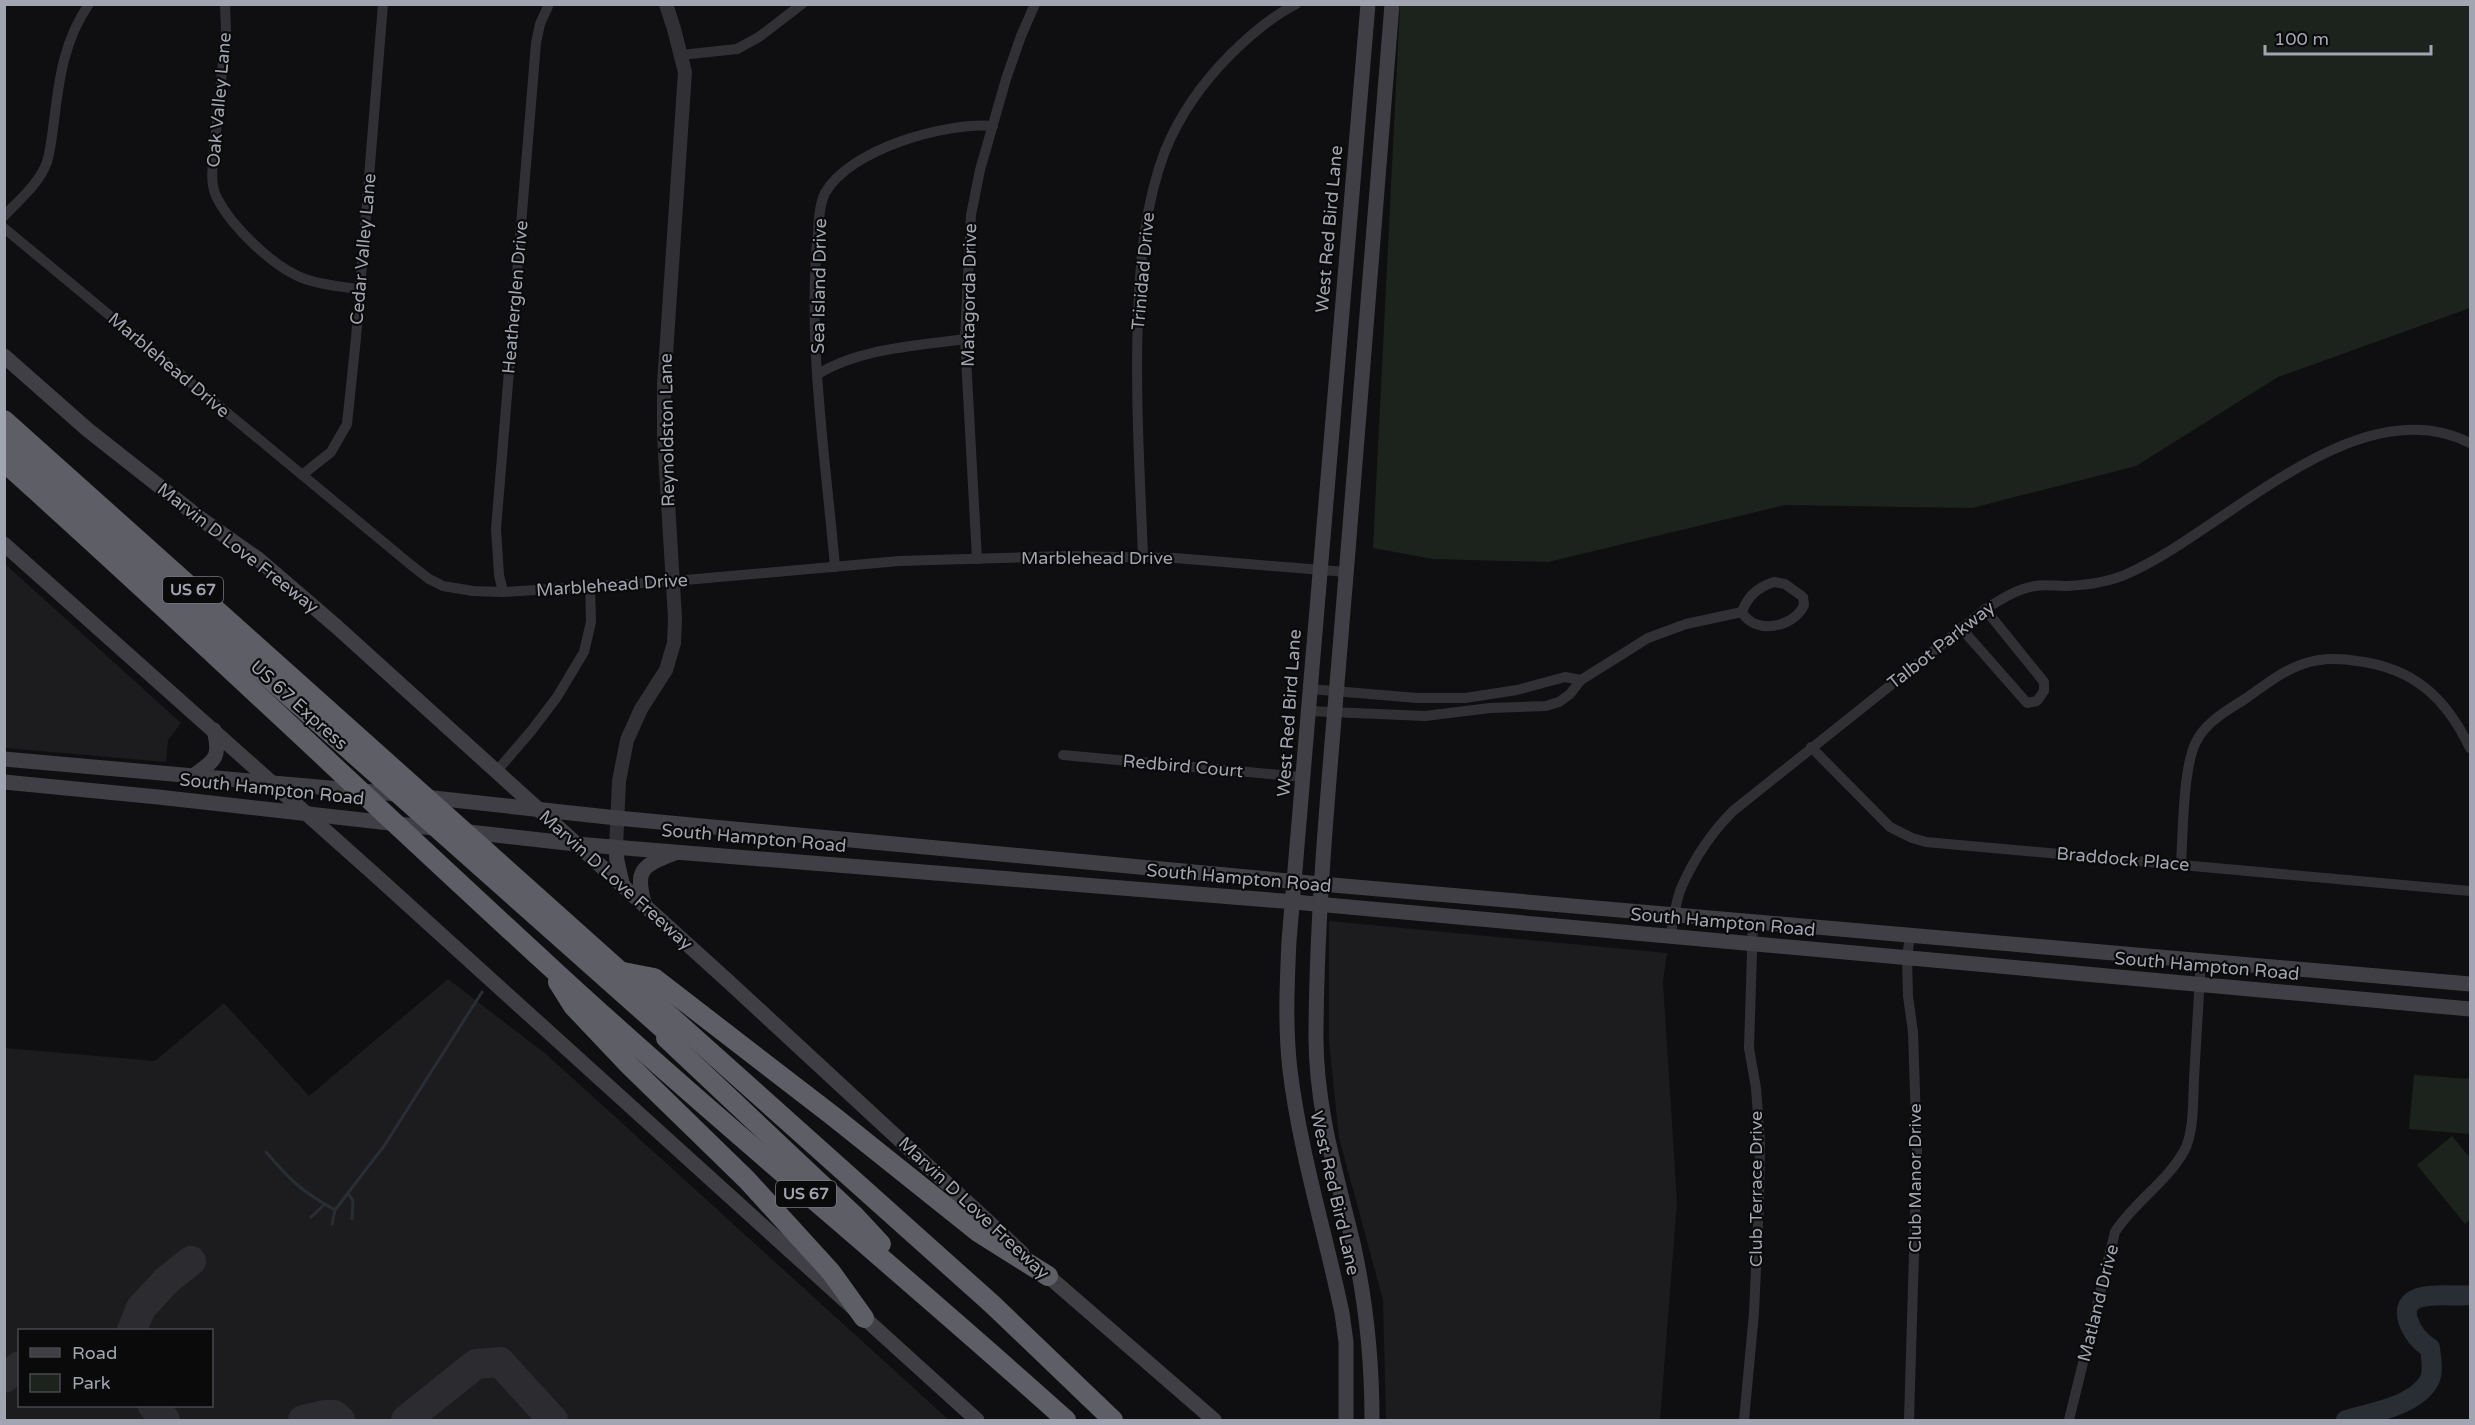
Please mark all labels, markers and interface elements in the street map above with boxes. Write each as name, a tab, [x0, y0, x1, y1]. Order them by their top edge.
scale bar	[2265, 18, 2432, 56]
text: 100 m	[2274, 28, 2329, 50]
street label: Oak Valley Lane	[202, 31, 236, 169]
street label: West Red Bird Lane	[1311, 144, 1347, 314]
street label: Cedar Valley Lane	[345, 172, 381, 326]
street label: Trinidad Drive	[1127, 211, 1159, 331]
street label: Sea Island Drive	[807, 218, 831, 354]
street label: Heatherglen Drive	[497, 219, 533, 375]
street label: Matagorda Drive	[957, 223, 981, 367]
street label: Marblehead Drive	[104, 308, 234, 422]
street label: Reynoldston Lane	[655, 353, 679, 507]
street label: Marvin D Love Freeway	[153, 478, 323, 618]
street label: Marblehead Drive	[1021, 547, 1173, 569]
street label: Marblehead Drive	[535, 569, 689, 601]
road number: US 67	[163, 577, 223, 603]
street label: Talbot Parkway	[1883, 596, 1999, 694]
street label: West Red Bird Lane	[1272, 629, 1306, 797]
street label: US 67 Express	[246, 656, 352, 754]
street label: Redbird Court	[1122, 750, 1244, 782]
street label: South Hampton Road	[179, 768, 365, 810]
street label: Marvin D Love Freeway	[535, 805, 697, 955]
street label: South Hampton Road	[661, 819, 847, 857]
street label: Braddock Place	[2056, 842, 2190, 876]
street label: South Hampton Road	[1146, 859, 1332, 897]
street label: South Hampton Road	[1630, 903, 1816, 941]
street label: South Hampton Road	[2114, 947, 2300, 985]
street label: Club Manor Drive	[1904, 1103, 1926, 1253]
street label: West Red Bird Lane	[1305, 1109, 1365, 1277]
street label: Club Terrace Drive	[1745, 1111, 1767, 1267]
street label: Marvin D Love Freeway	[894, 1132, 1054, 1284]
road number: US 67	[776, 1181, 836, 1207]
street label: Matland Drive	[2073, 1242, 2123, 1364]
legend	[18, 1329, 213, 1407]
text: Road	[72, 1342, 117, 1364]
text: Park	[72, 1372, 111, 1394]

